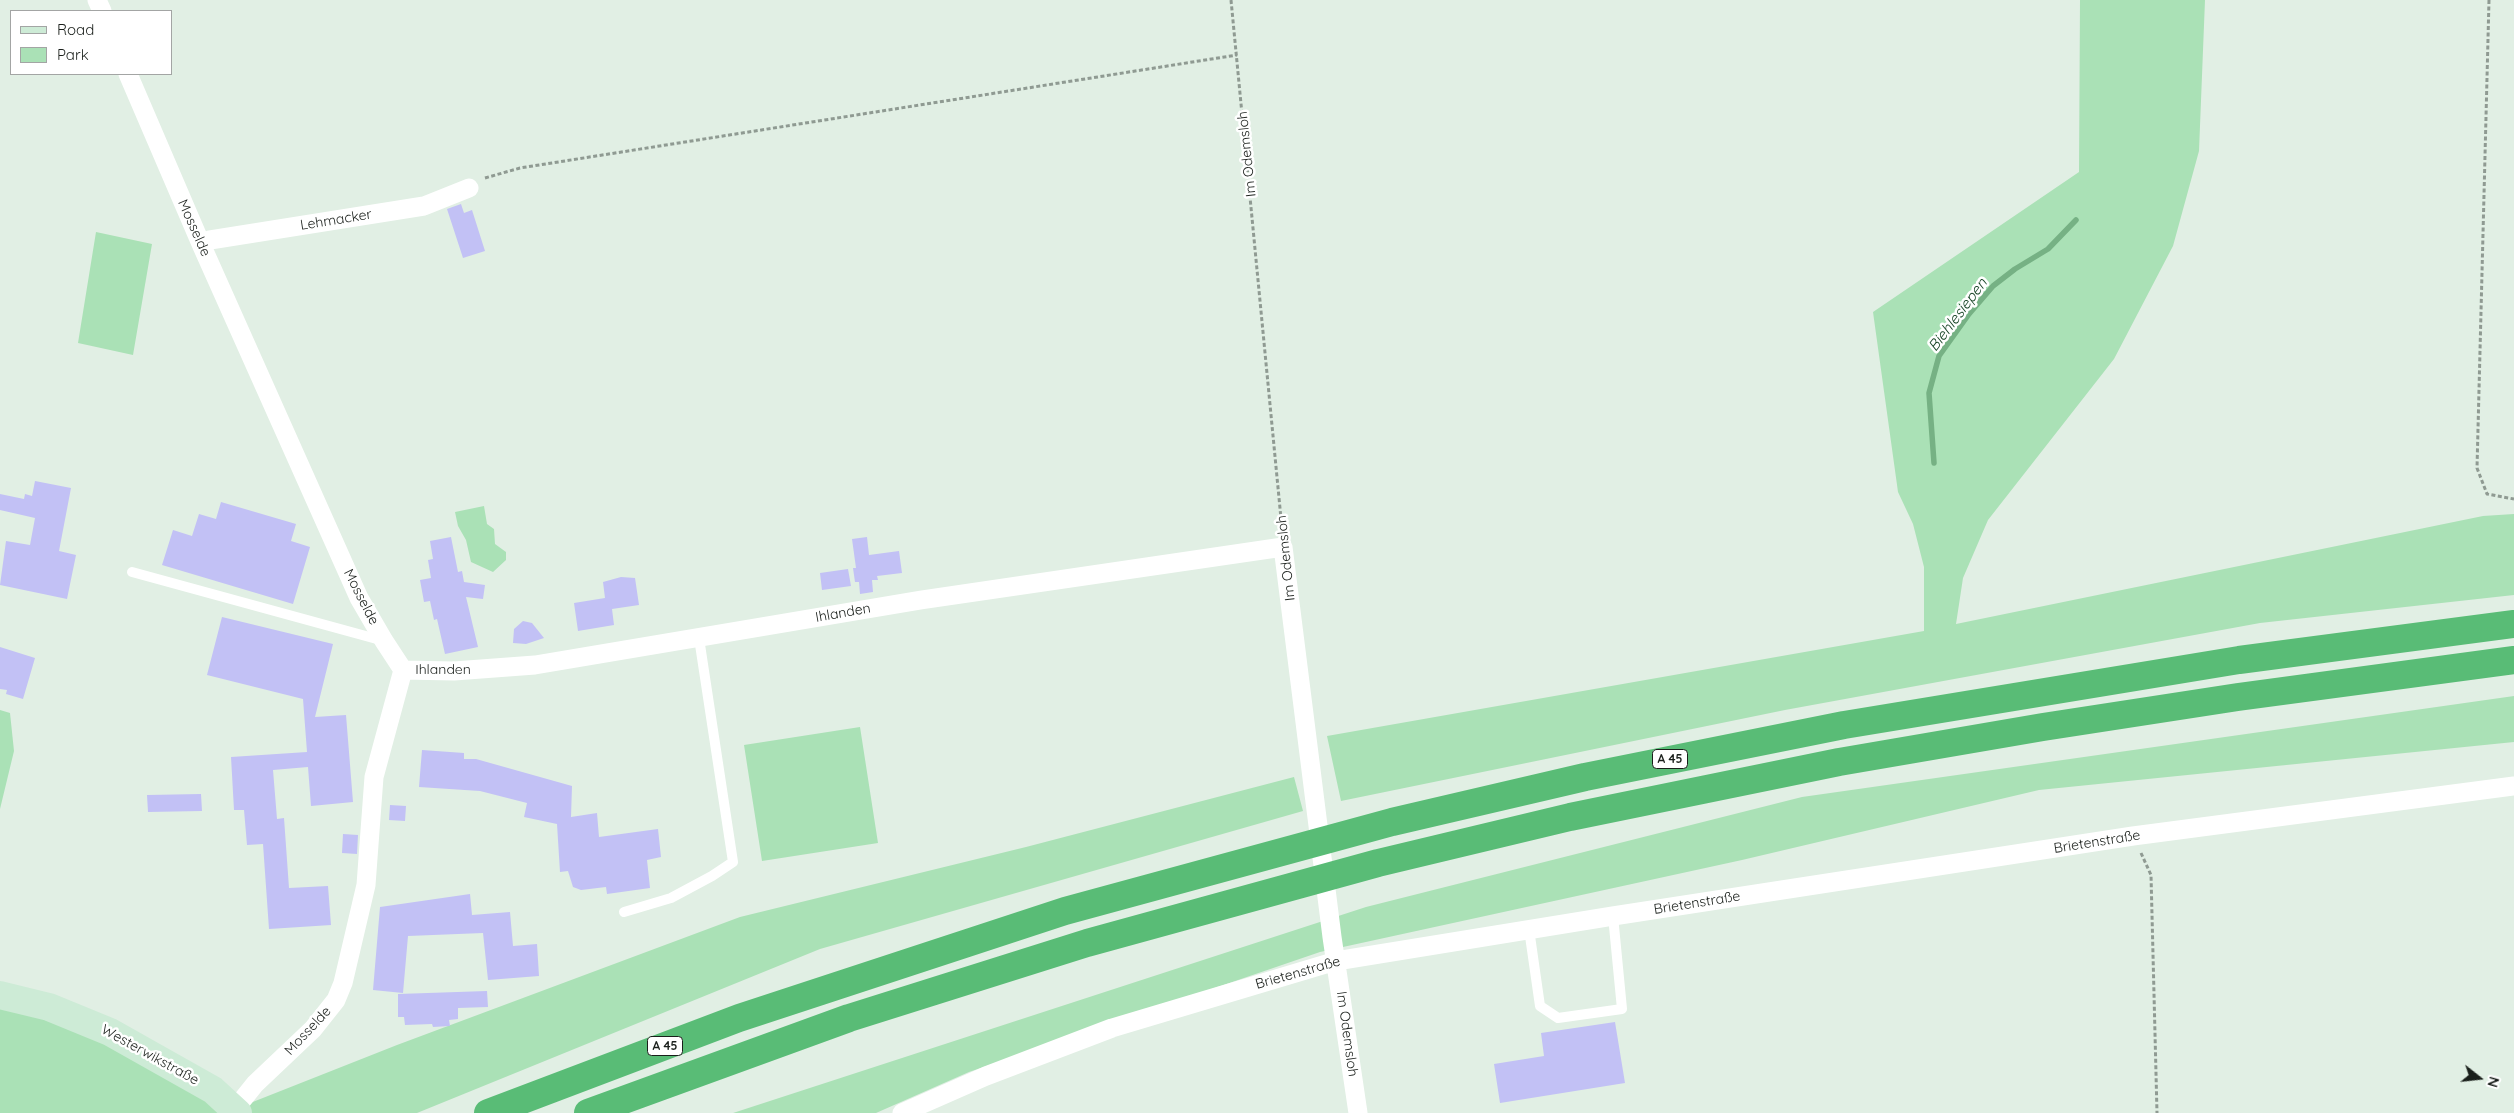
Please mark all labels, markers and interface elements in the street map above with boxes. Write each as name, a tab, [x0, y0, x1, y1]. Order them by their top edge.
legend	[10, 10, 172, 75]
text: Road	[57, 20, 94, 39]
text: Park	[57, 45, 89, 64]
street label: Im Odemsloh	[1234, 110, 1260, 198]
street label: Mosselde	[174, 197, 214, 259]
street label: Lehmacker	[299, 206, 373, 234]
water label: Biehlesiepen	[1925, 275, 1991, 355]
street label: Im Odemsloh	[1273, 514, 1299, 602]
street label: Mosselde	[340, 566, 382, 628]
street label: Ihlanden	[814, 600, 872, 626]
street label: Ihlanden	[415, 662, 471, 678]
road number: A 45	[1652, 750, 1688, 769]
street label: Brietenstraße	[2052, 827, 2142, 857]
street label: Brietenstraße	[1652, 888, 1742, 918]
street label: Brietenstraße	[1254, 953, 1342, 993]
street label: Im Odemsloh	[1333, 990, 1361, 1078]
street label: Mosselde	[281, 1003, 335, 1059]
street label: Westerwikstraße	[98, 1021, 202, 1089]
road number: A 45	[648, 1036, 682, 1056]
north arrow	[2454, 1053, 2504, 1103]
text: N	[2483, 1075, 2503, 1090]

